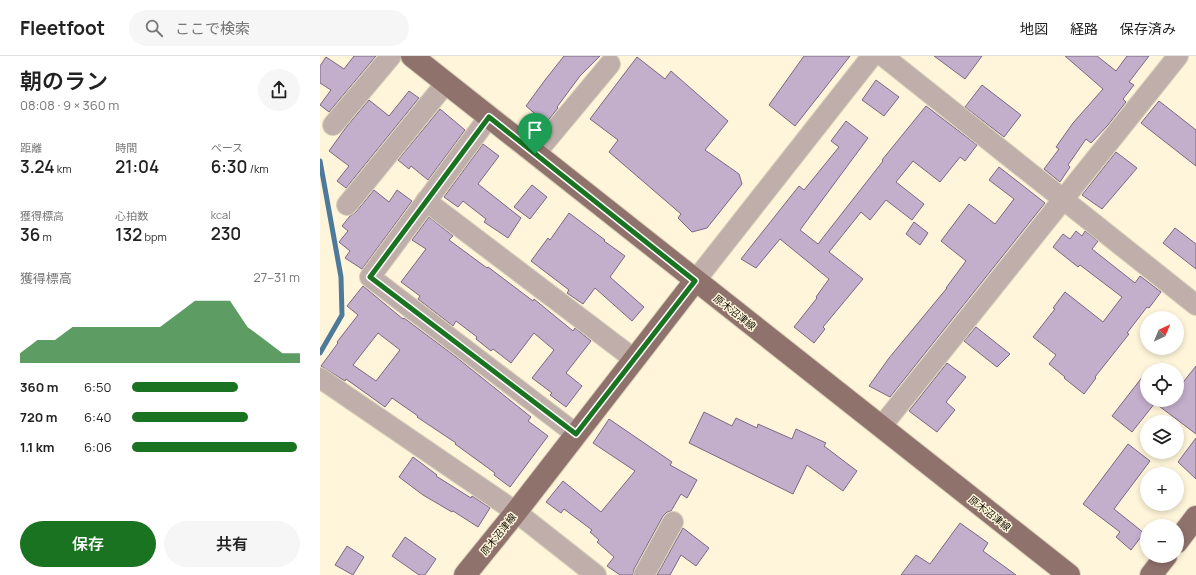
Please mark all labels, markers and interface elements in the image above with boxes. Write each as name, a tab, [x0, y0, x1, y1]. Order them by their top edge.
search box	[129, 10, 409, 46]
text: Fleetfoot	[20, 15, 105, 41]
icon: search	[143, 17, 165, 39]
text: ここで検索	[175, 18, 250, 39]
text: 地図	[1020, 19, 1048, 38]
text: 経路	[1070, 19, 1098, 38]
text: 保存済み	[1120, 19, 1176, 38]
text: 朝のラン	[20, 66, 108, 96]
button: share	[258, 69, 300, 111]
text: 08:08 · 9 × 360 m	[20, 96, 119, 114]
pin	[518, 113, 552, 154]
icon: arrive	[524, 119, 546, 141]
text: 距離	[20, 140, 42, 155]
text: 時間	[115, 140, 137, 155]
text: ペース	[211, 140, 243, 155]
text: 3.24	[20, 155, 54, 178]
text: 21:04	[115, 155, 159, 178]
text: 6:30	[211, 155, 247, 178]
text: km	[54, 161, 71, 176]
text: /km	[247, 161, 269, 176]
text: kcal	[211, 207, 231, 222]
text: 獲得標高	[20, 208, 64, 223]
text: 心拍数	[115, 208, 148, 223]
text: 230	[211, 222, 241, 245]
text: 36	[20, 223, 40, 246]
text: 132	[115, 223, 142, 246]
text: m	[40, 229, 52, 244]
text: bpm	[142, 229, 167, 244]
text: 27–31 m	[253, 268, 300, 286]
text: 獲得標高	[20, 269, 72, 287]
street label: 原木沼津線	[711, 291, 759, 333]
north arrow	[1140, 311, 1184, 355]
map controls	[1140, 311, 1184, 563]
button: locate	[1140, 363, 1184, 407]
text: 360 m	[20, 378, 58, 396]
text: 6:50	[84, 378, 111, 396]
text: 720 m	[20, 408, 58, 426]
text: 6:40	[84, 408, 112, 426]
button: layers	[1140, 415, 1184, 459]
text: 1.1 km	[20, 438, 55, 456]
text: 6:06	[84, 438, 112, 456]
button: +	[1140, 467, 1184, 511]
street label: 原木沼津線	[966, 492, 1014, 534]
street label: 原木沼津線	[477, 510, 519, 558]
button: −	[1140, 519, 1184, 563]
button: 保存	[20, 521, 156, 567]
button: 共有	[164, 521, 300, 567]

